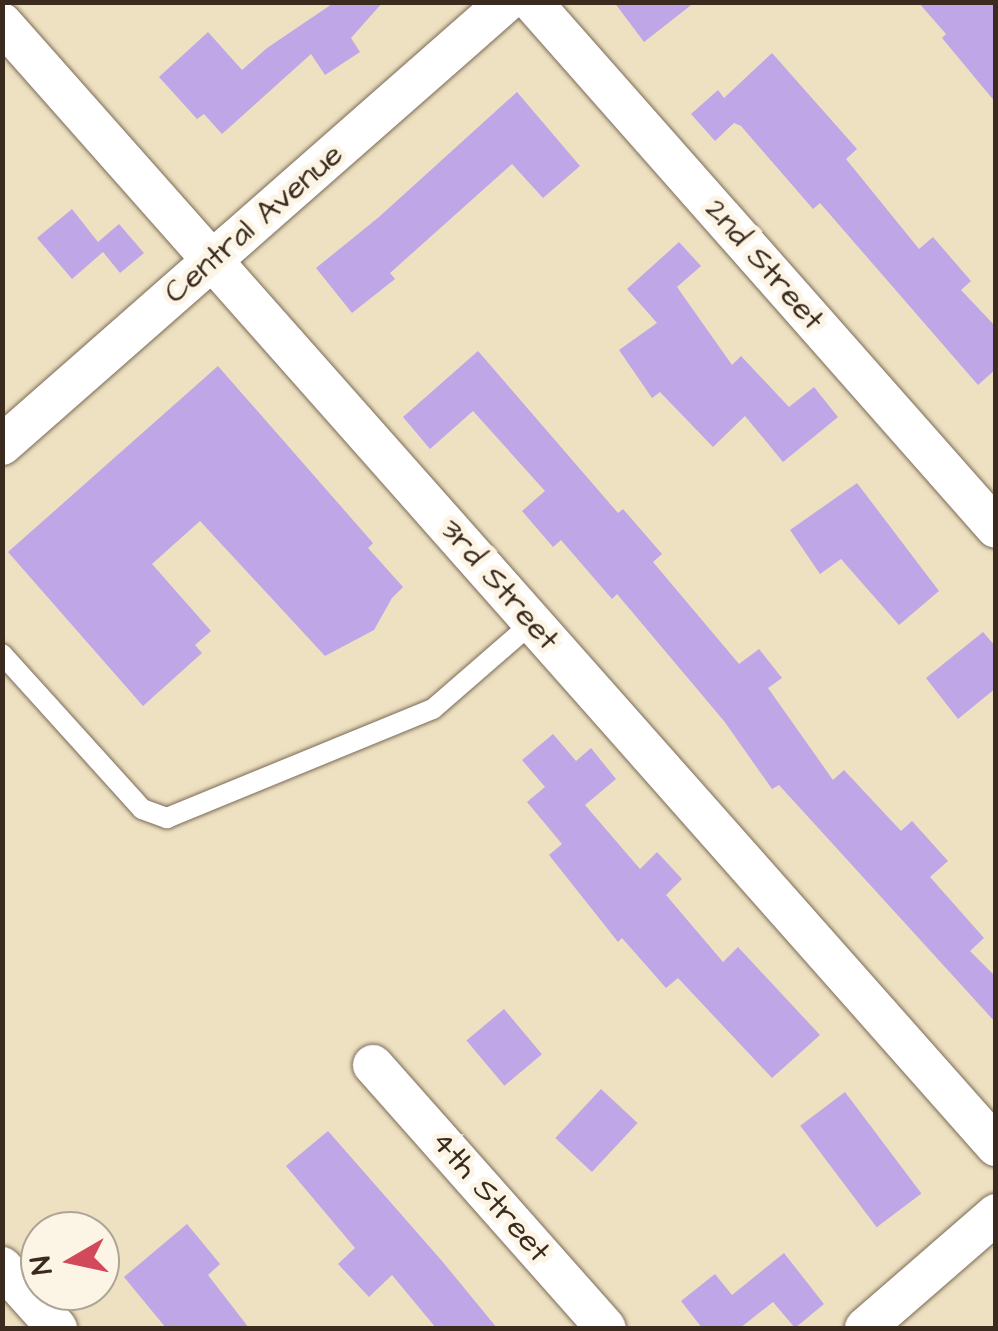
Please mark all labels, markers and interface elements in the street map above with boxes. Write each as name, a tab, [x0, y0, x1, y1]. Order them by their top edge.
street label: Central Avenue	[157, 136, 351, 312]
street label: 2nd Street	[696, 191, 832, 339]
street label: 3rd Street	[431, 511, 567, 659]
street label: 4th Street	[422, 1123, 558, 1271]
north arrow	[20, 1211, 120, 1311]
text: N	[21, 1254, 62, 1277]

